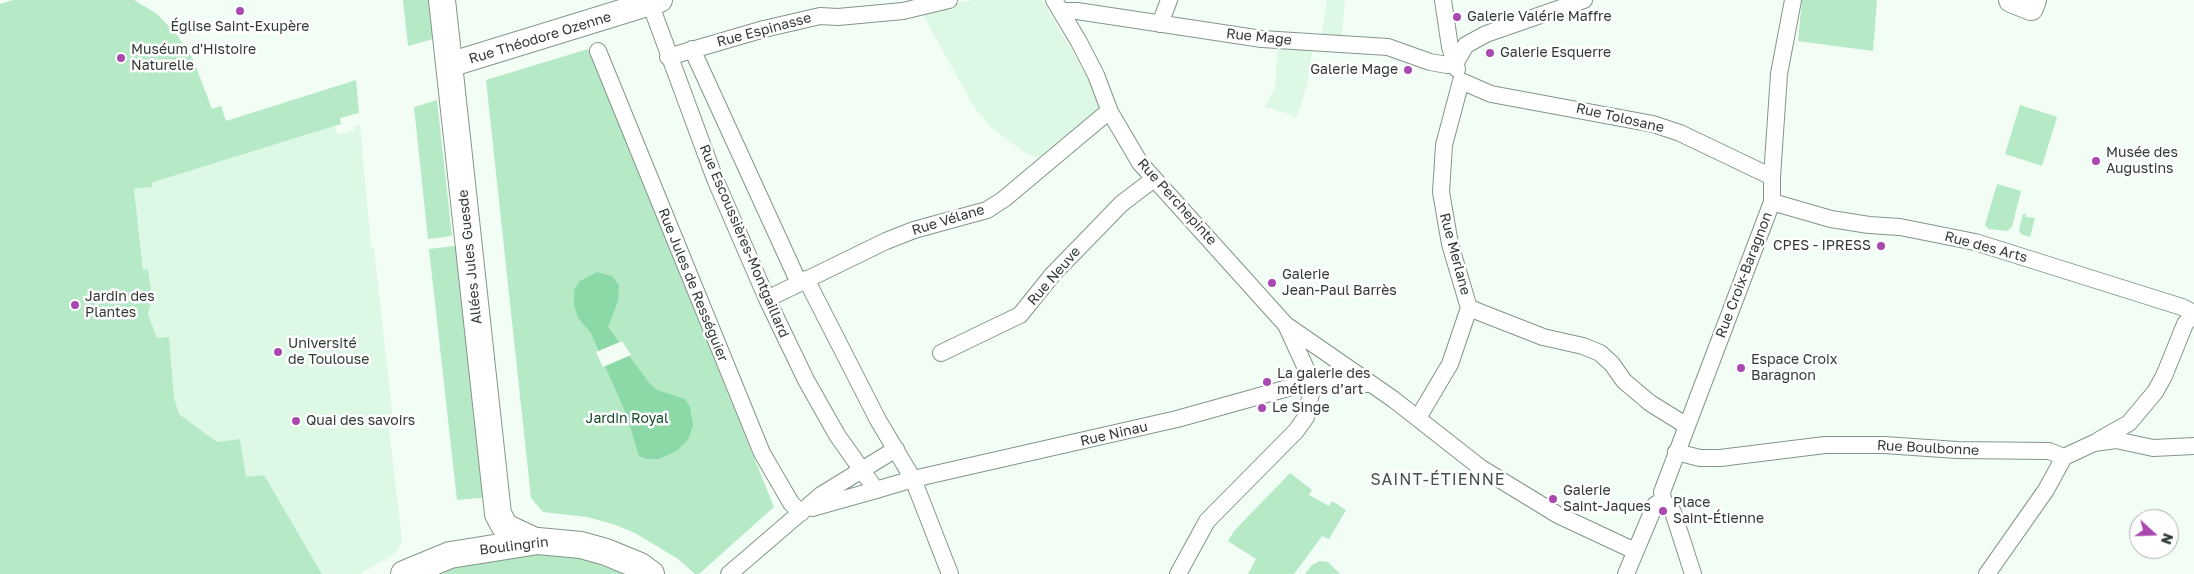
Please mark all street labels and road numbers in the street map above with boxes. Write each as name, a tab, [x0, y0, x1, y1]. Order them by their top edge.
street label: Rue Théodore Ozenne	[467, 8, 613, 68]
street label: Rue Espinasse	[715, 9, 813, 51]
street label: Rue Mage	[1225, 25, 1293, 49]
street label: Rue Tolosane	[1574, 100, 1666, 136]
street label: Rue Escoussières-Montgaillard	[696, 142, 792, 340]
street label: Rue Perchepinte	[1134, 155, 1220, 249]
street label: Allées Jules Guesde	[455, 189, 485, 325]
street label: Rue Vélane	[910, 201, 986, 239]
street label: Rue Jules de Rességuier	[654, 206, 732, 364]
street label: Rue Croix-Baragnon	[1712, 210, 1776, 340]
street label: Rue Merlane	[1436, 211, 1474, 297]
street label: Rue des Arts	[1943, 228, 2029, 266]
street label: Rue Neuve	[1024, 243, 1084, 309]
street label: Rue Ninau	[1079, 418, 1149, 450]
street label: Rue Boulbonne	[1876, 437, 1980, 459]
street label: Boulingrin	[478, 533, 550, 559]

